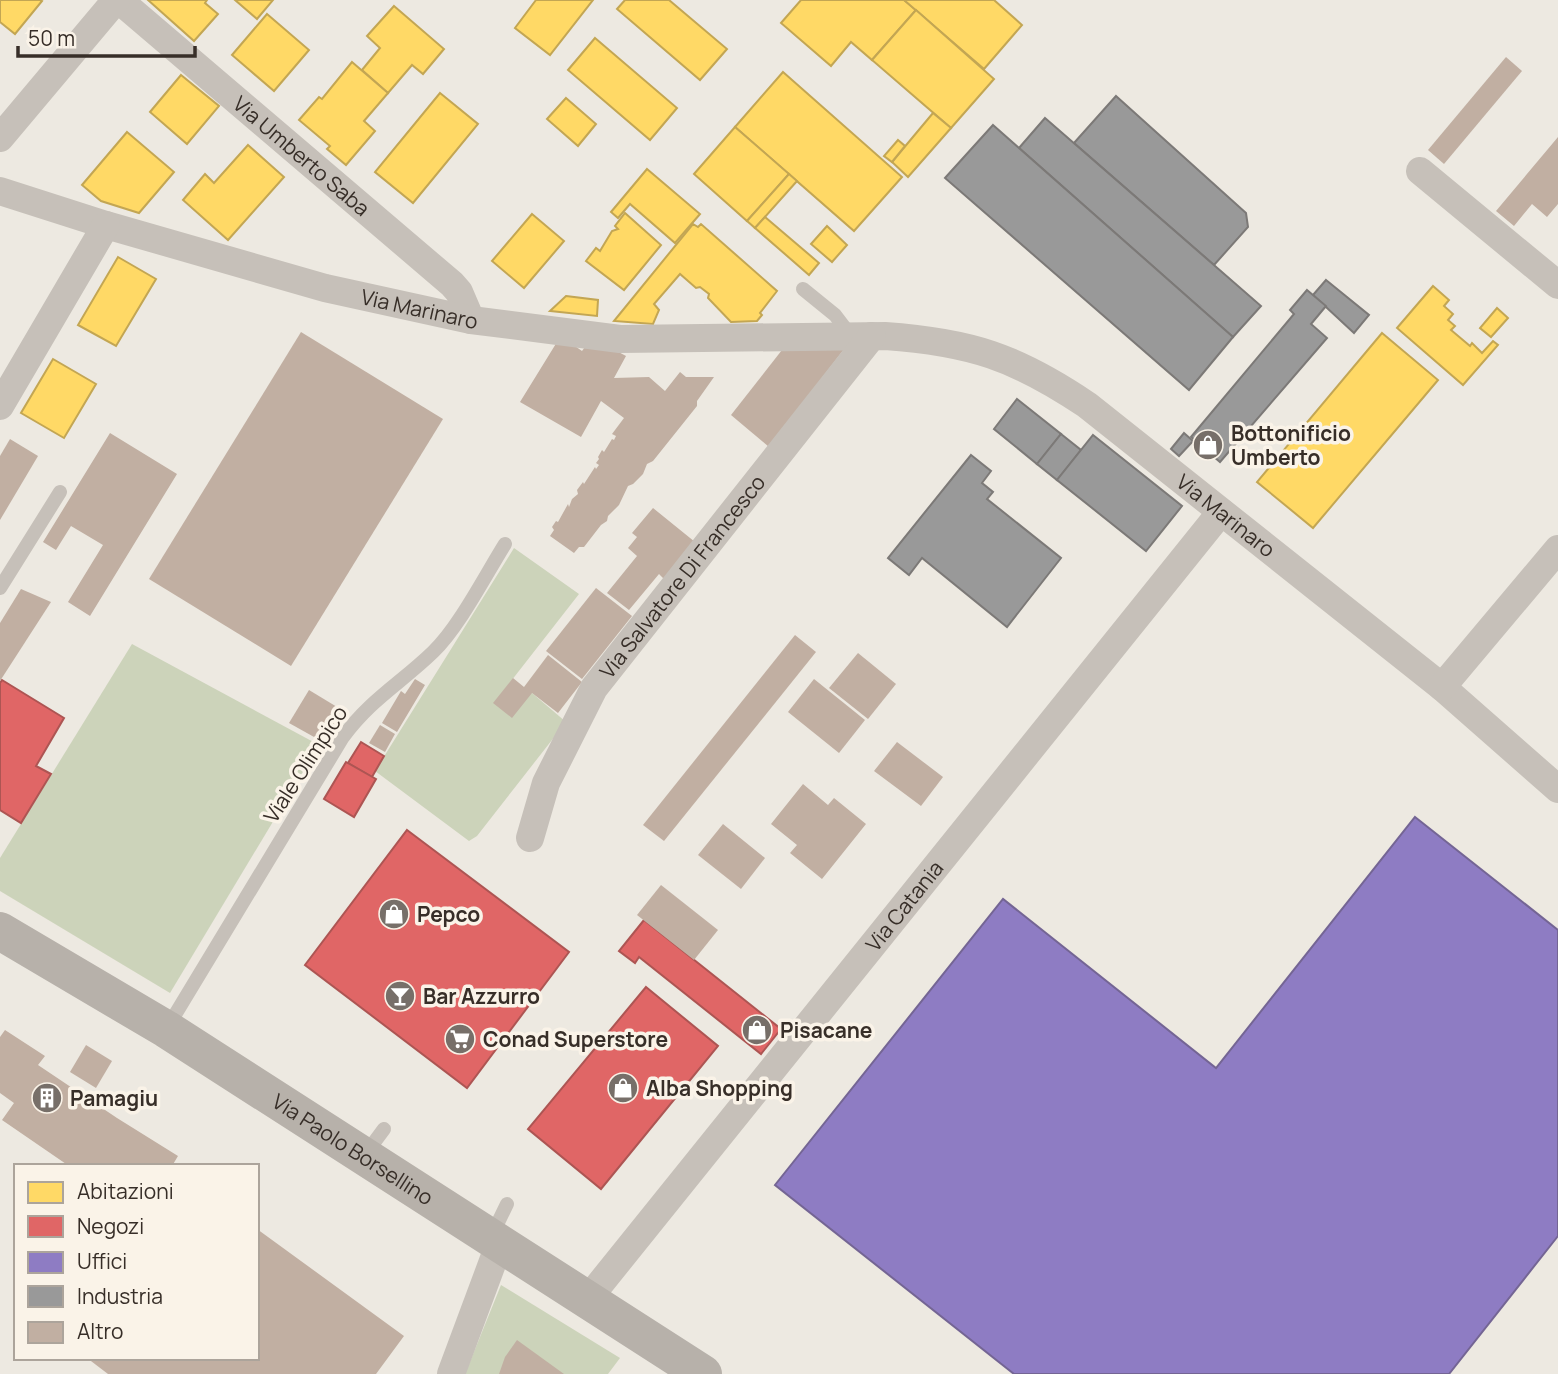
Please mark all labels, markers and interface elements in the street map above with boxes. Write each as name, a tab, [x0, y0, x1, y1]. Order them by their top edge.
scale bar	[18, 14, 194, 58]
text: 50 m	[28, 24, 75, 52]
street label: Via Umberto Saba	[227, 90, 376, 222]
street label: Via Marinaro	[359, 282, 479, 335]
place label: Bottonificio Umberto	[1231, 419, 1351, 471]
shop icon: Bottonificio Umberto	[1191, 428, 1225, 462]
street label: Via Marinaro	[1171, 467, 1281, 563]
street label: Via Salvatore Di Francesco	[593, 469, 771, 684]
street label: Viale Olimpico	[257, 700, 353, 828]
street label: Via Catania	[859, 855, 949, 957]
shop icon: Pepco	[377, 897, 411, 931]
place label: Pepco	[417, 900, 480, 928]
bar icon: Bar Azzurro	[383, 979, 417, 1013]
place label: Bar Azzurro	[423, 982, 540, 1010]
shop icon: Pisacane	[740, 1013, 774, 1047]
place label: Pisacane	[780, 1016, 872, 1044]
supermarket icon: Conad Superstore	[443, 1022, 477, 1056]
place label: Conad Superstore	[483, 1025, 668, 1053]
shop icon: Alba Shopping	[606, 1071, 640, 1105]
place label: Alba Shopping	[646, 1074, 793, 1102]
building icon: Pamagiu	[30, 1081, 64, 1115]
place label: Pamagiu	[70, 1084, 158, 1112]
street label: Via Paolo Borsellino	[267, 1087, 439, 1211]
legend	[14, 1164, 259, 1360]
text: Abitazioni	[77, 1177, 174, 1205]
text: Negozi	[77, 1212, 144, 1240]
text: Uffici	[77, 1247, 127, 1275]
text: Industria	[77, 1282, 163, 1310]
text: Altro	[77, 1317, 123, 1345]

